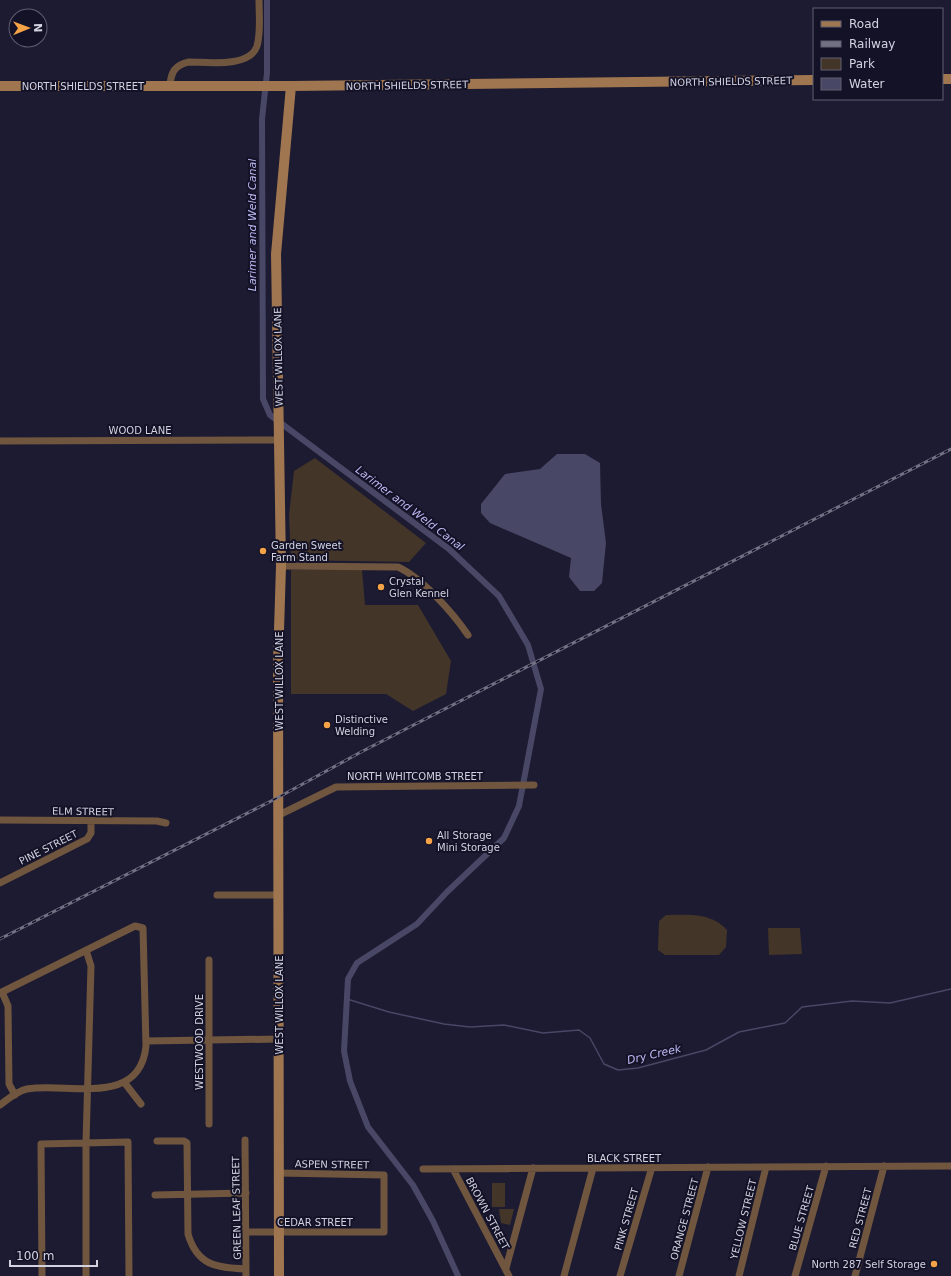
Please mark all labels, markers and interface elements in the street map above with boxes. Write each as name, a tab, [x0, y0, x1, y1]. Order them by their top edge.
north arrow	[8, 8, 48, 48]
legend	[813, 8, 943, 100]
text: Road	[849, 17, 879, 31]
text: N	[31, 23, 44, 33]
text: Railway	[849, 37, 895, 51]
text: Park	[849, 57, 875, 71]
street label: NORTH SHIELDS STREET	[670, 75, 793, 88]
text: Water	[849, 77, 885, 91]
street label: NORTH SHIELDS STREET	[346, 79, 469, 92]
street label: NORTH SHIELDS STREET	[22, 81, 145, 92]
water label: Larimer and Weld Canal	[246, 159, 259, 291]
street label: WEST WILLOX LANE	[272, 307, 285, 407]
street label: WOOD LANE	[109, 425, 171, 436]
water label: Larimer and Weld Canal	[353, 463, 467, 553]
place label: Garden Sweet Farm Stand	[271, 540, 342, 563]
marker: Garden Sweet Farm Stand	[258, 546, 268, 556]
place label: Crystal Glen Kennel	[389, 576, 449, 599]
marker: Crystal Glen Kennel	[376, 582, 386, 592]
street label: WEST WILLOX LANE	[274, 631, 285, 731]
place label: Distinctive Welding	[335, 714, 388, 737]
marker: Distinctive Welding	[322, 720, 332, 730]
street label: NORTH WHITCOMB STREET	[347, 771, 484, 782]
street label: ELM STREET	[52, 805, 115, 818]
street label: PINE STREET	[17, 828, 80, 867]
place label: All Storage Mini Storage	[437, 830, 500, 853]
marker: All Storage Mini Storage	[424, 836, 434, 846]
street label: WEST WILLOX LANE	[274, 955, 285, 1055]
street label: WESTWOOD DRIVE	[194, 994, 205, 1090]
water label: Dry Creek	[626, 1042, 683, 1067]
street label: BLACK STREET	[587, 1153, 662, 1164]
street label: GREEN LEAF STREET	[230, 1155, 243, 1260]
street label: ASPEN STREET	[295, 1158, 370, 1171]
street label: BROWN STREET	[464, 1175, 512, 1252]
street label: ORANGE STREET	[668, 1176, 701, 1261]
street label: YELLOW STREET	[728, 1177, 759, 1261]
street label: BLUE STREET	[787, 1184, 816, 1252]
street label: PINK STREET	[612, 1186, 641, 1252]
street label: RED STREET	[847, 1186, 874, 1250]
street label: CEDAR STREET	[277, 1217, 354, 1228]
scale bar	[10, 1242, 97, 1268]
text: 100 m	[16, 1249, 54, 1263]
place label: North 287 Self Storage	[811, 1259, 926, 1270]
marker: North 287 Self Storage	[929, 1259, 939, 1269]

